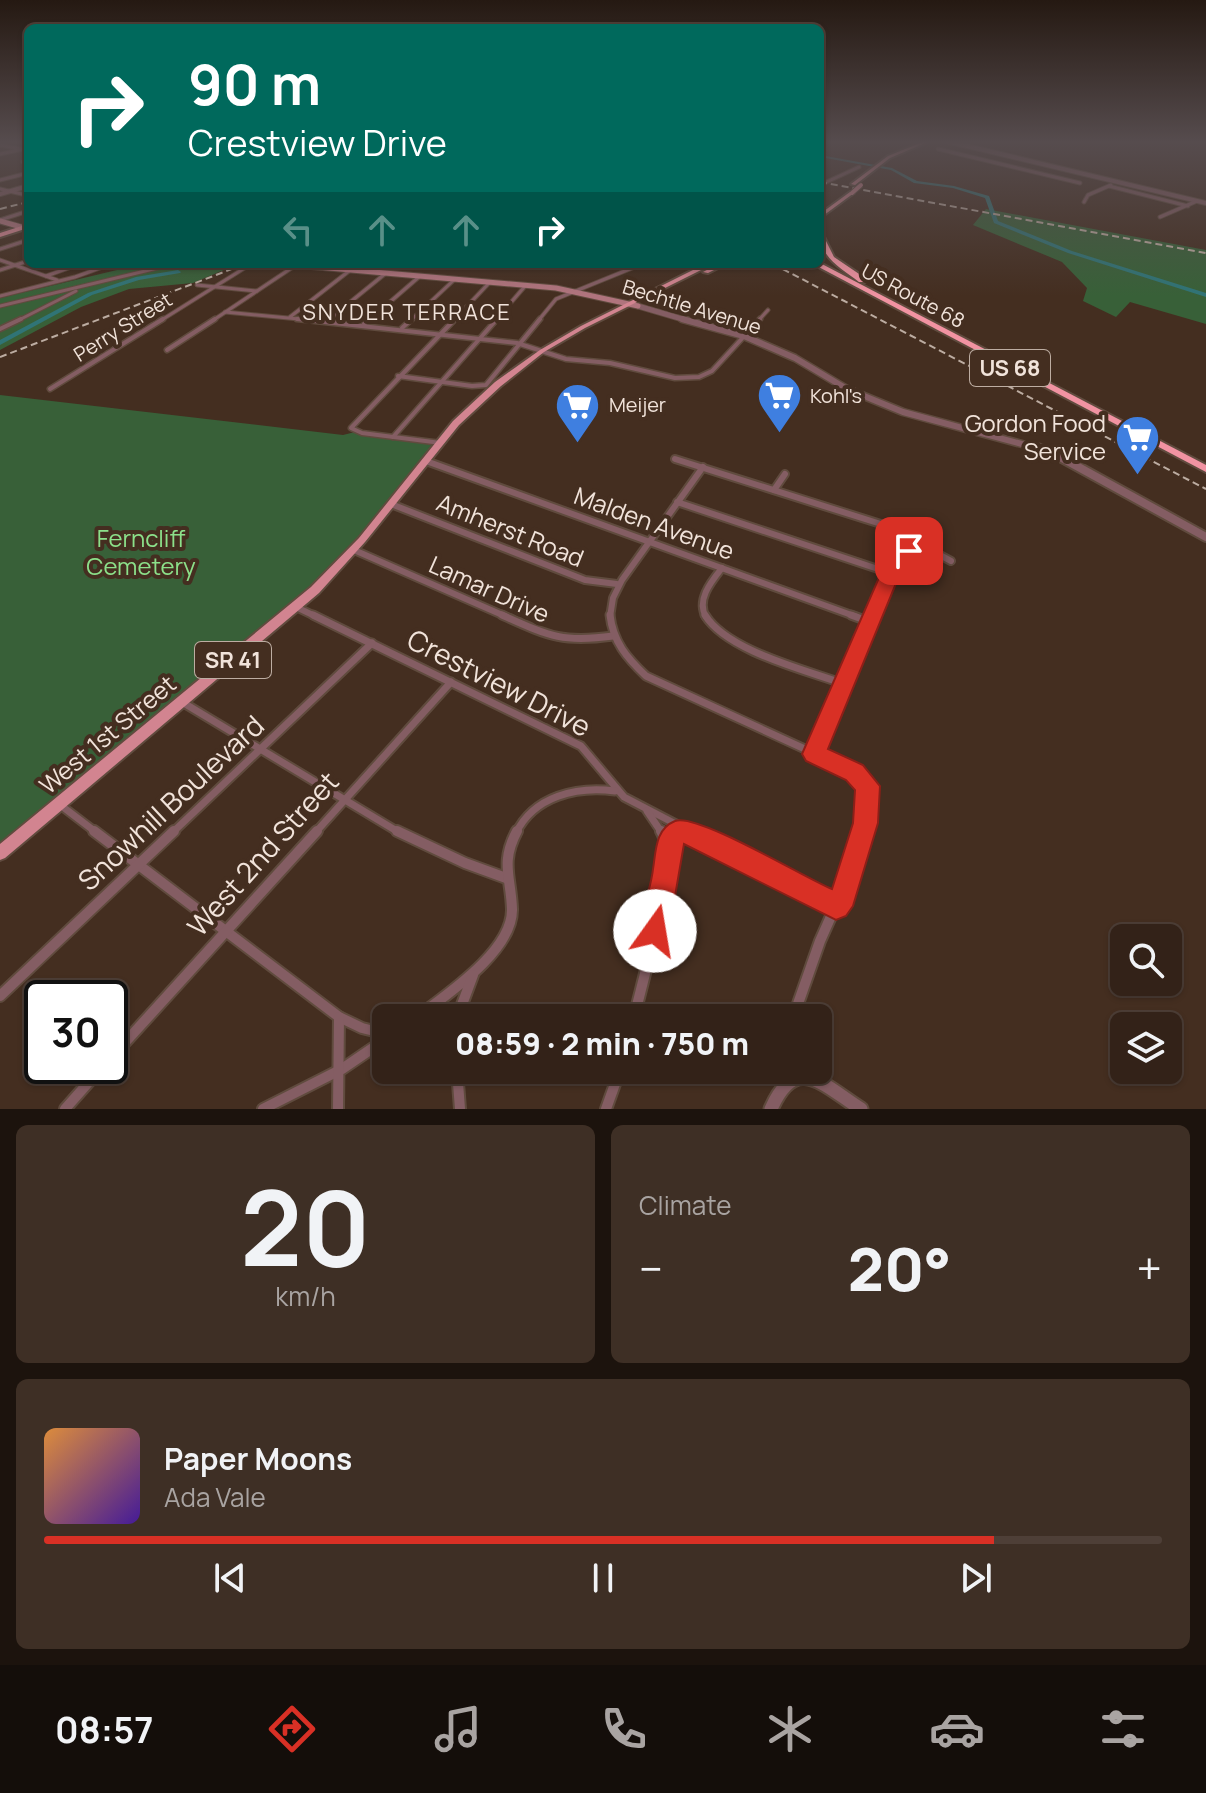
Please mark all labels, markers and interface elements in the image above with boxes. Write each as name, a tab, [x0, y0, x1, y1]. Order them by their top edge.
text: 90 m	[188, 45, 321, 122]
icon: right	[56, 56, 160, 160]
text: Crestview Drive	[188, 118, 447, 167]
icon: left	[276, 208, 320, 252]
icon: ahead	[360, 208, 404, 252]
icon: ahead	[444, 208, 488, 252]
icon: right	[528, 208, 572, 252]
street label: US Route 68	[857, 257, 970, 334]
street label: Bechtle Avenue	[619, 273, 765, 340]
street label: Perry Street	[68, 286, 177, 368]
district label: SNYDER TERRACE	[302, 297, 512, 327]
road number: US 68	[970, 350, 1050, 386]
supermarket icon: Kohl's	[755, 372, 803, 435]
supermarket icon: Meijer	[554, 381, 602, 444]
place label: Kohl's	[810, 382, 862, 409]
place label: Meijer	[609, 391, 666, 418]
place label: Gordon Food Service	[965, 406, 1106, 467]
supermarket icon: Gordon Food Service	[1113, 414, 1161, 477]
street label: Malden Avenue	[570, 478, 739, 567]
street label: Amherst Road	[432, 485, 589, 574]
pin	[875, 517, 943, 585]
park label: Ferncliff Cemetery	[86, 521, 196, 582]
icon: arrive	[887, 529, 931, 573]
street label: Lamar Drive	[424, 547, 555, 630]
street label: Crestview Drive	[401, 619, 598, 745]
road number: SR 41	[195, 642, 271, 678]
street label: West 1st Street	[32, 667, 182, 801]
street label: Snowhill Boulevard	[69, 706, 271, 898]
street label: West 2nd Street	[178, 763, 346, 944]
position arrow	[613, 889, 697, 973]
map controls	[1110, 924, 1182, 1084]
button: search	[1110, 924, 1182, 996]
speed limit sign: 30	[24, 980, 128, 1084]
button: layers	[1110, 1012, 1182, 1084]
text: 08:59 · 2 min · 750 m	[455, 1023, 749, 1064]
text: 20	[240, 1155, 371, 1297]
text: Climate	[639, 1187, 731, 1223]
text: 20°	[848, 1227, 952, 1309]
text: −	[639, 1238, 663, 1298]
text: +	[1137, 1238, 1162, 1298]
text: km/h	[275, 1278, 336, 1314]
text: Paper Moons	[164, 1438, 352, 1479]
text: Ada Vale	[164, 1479, 266, 1515]
icon: previous	[208, 1556, 252, 1600]
icon: pause	[581, 1556, 625, 1600]
icon: next	[954, 1556, 998, 1600]
icon: directions	[264, 1701, 320, 1757]
icon: music	[430, 1701, 486, 1757]
icon: phone	[596, 1701, 652, 1757]
icon: climate	[762, 1701, 818, 1757]
icon: car	[929, 1701, 985, 1757]
icon: filters	[1095, 1701, 1151, 1757]
text: 08:57	[55, 1705, 153, 1754]

